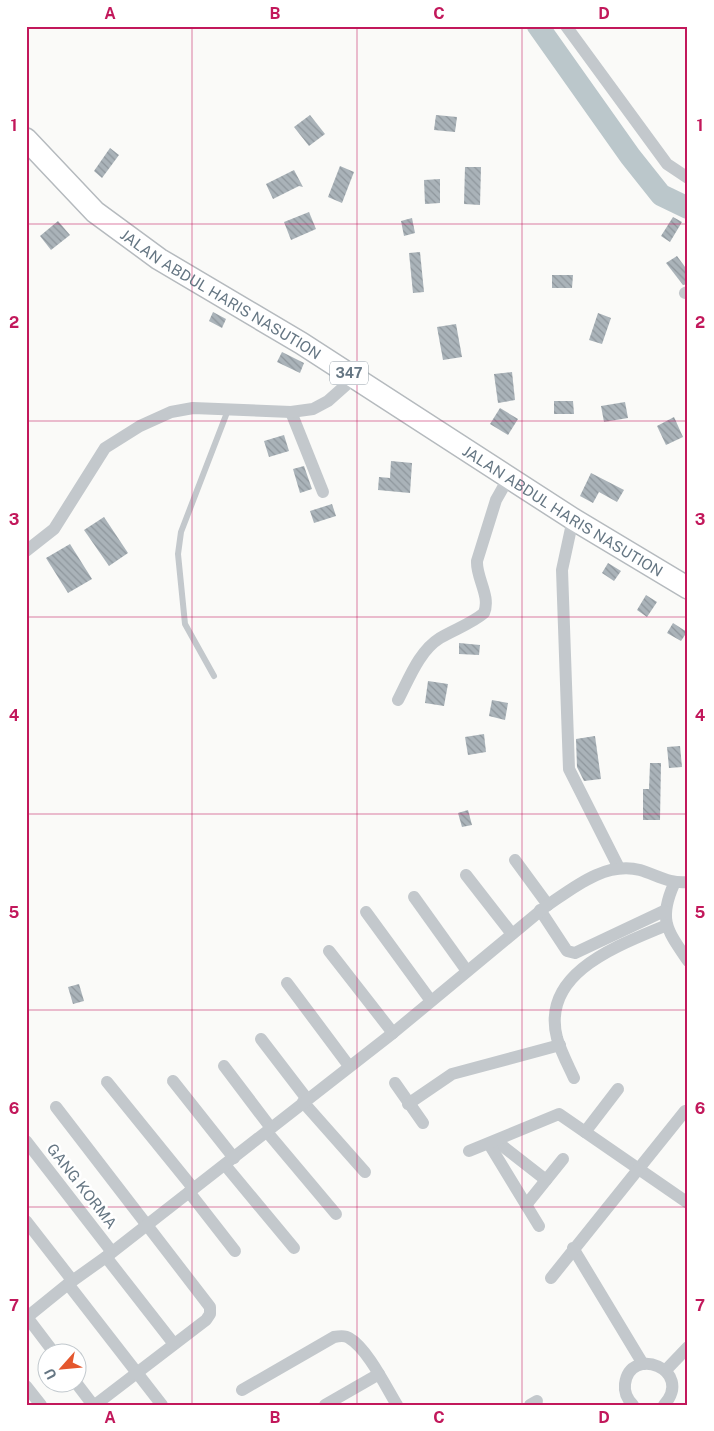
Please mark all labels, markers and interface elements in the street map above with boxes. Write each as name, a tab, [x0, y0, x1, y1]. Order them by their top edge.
text: A	[104, 4, 116, 23]
text: B	[270, 4, 281, 23]
text: C	[433, 4, 445, 23]
text: D	[598, 4, 610, 23]
text: 1	[11, 116, 17, 135]
text: 1	[697, 116, 703, 135]
street label: JALAN ABDUL HARIS NASUTION	[118, 225, 324, 362]
text: 2	[9, 313, 19, 332]
text: 2	[695, 313, 705, 332]
road number: 347	[330, 362, 368, 384]
street label: JALAN ABDUL HARIS NASUTION	[460, 442, 666, 580]
text: 3	[9, 510, 19, 529]
text: 3	[695, 510, 705, 529]
text: 4	[9, 706, 20, 725]
text: 4	[695, 706, 706, 725]
text: 5	[9, 903, 20, 922]
text: 5	[695, 903, 706, 922]
text: 6	[9, 1099, 19, 1118]
text: 6	[695, 1099, 705, 1118]
street label: GANG KORMA	[44, 1140, 121, 1232]
text: 7	[9, 1296, 19, 1315]
text: 7	[695, 1296, 705, 1315]
north arrow	[38, 1344, 88, 1394]
text: U	[41, 1366, 60, 1382]
text: A	[104, 1408, 116, 1427]
text: B	[270, 1408, 281, 1427]
text: C	[433, 1408, 445, 1427]
text: D	[598, 1408, 610, 1427]

